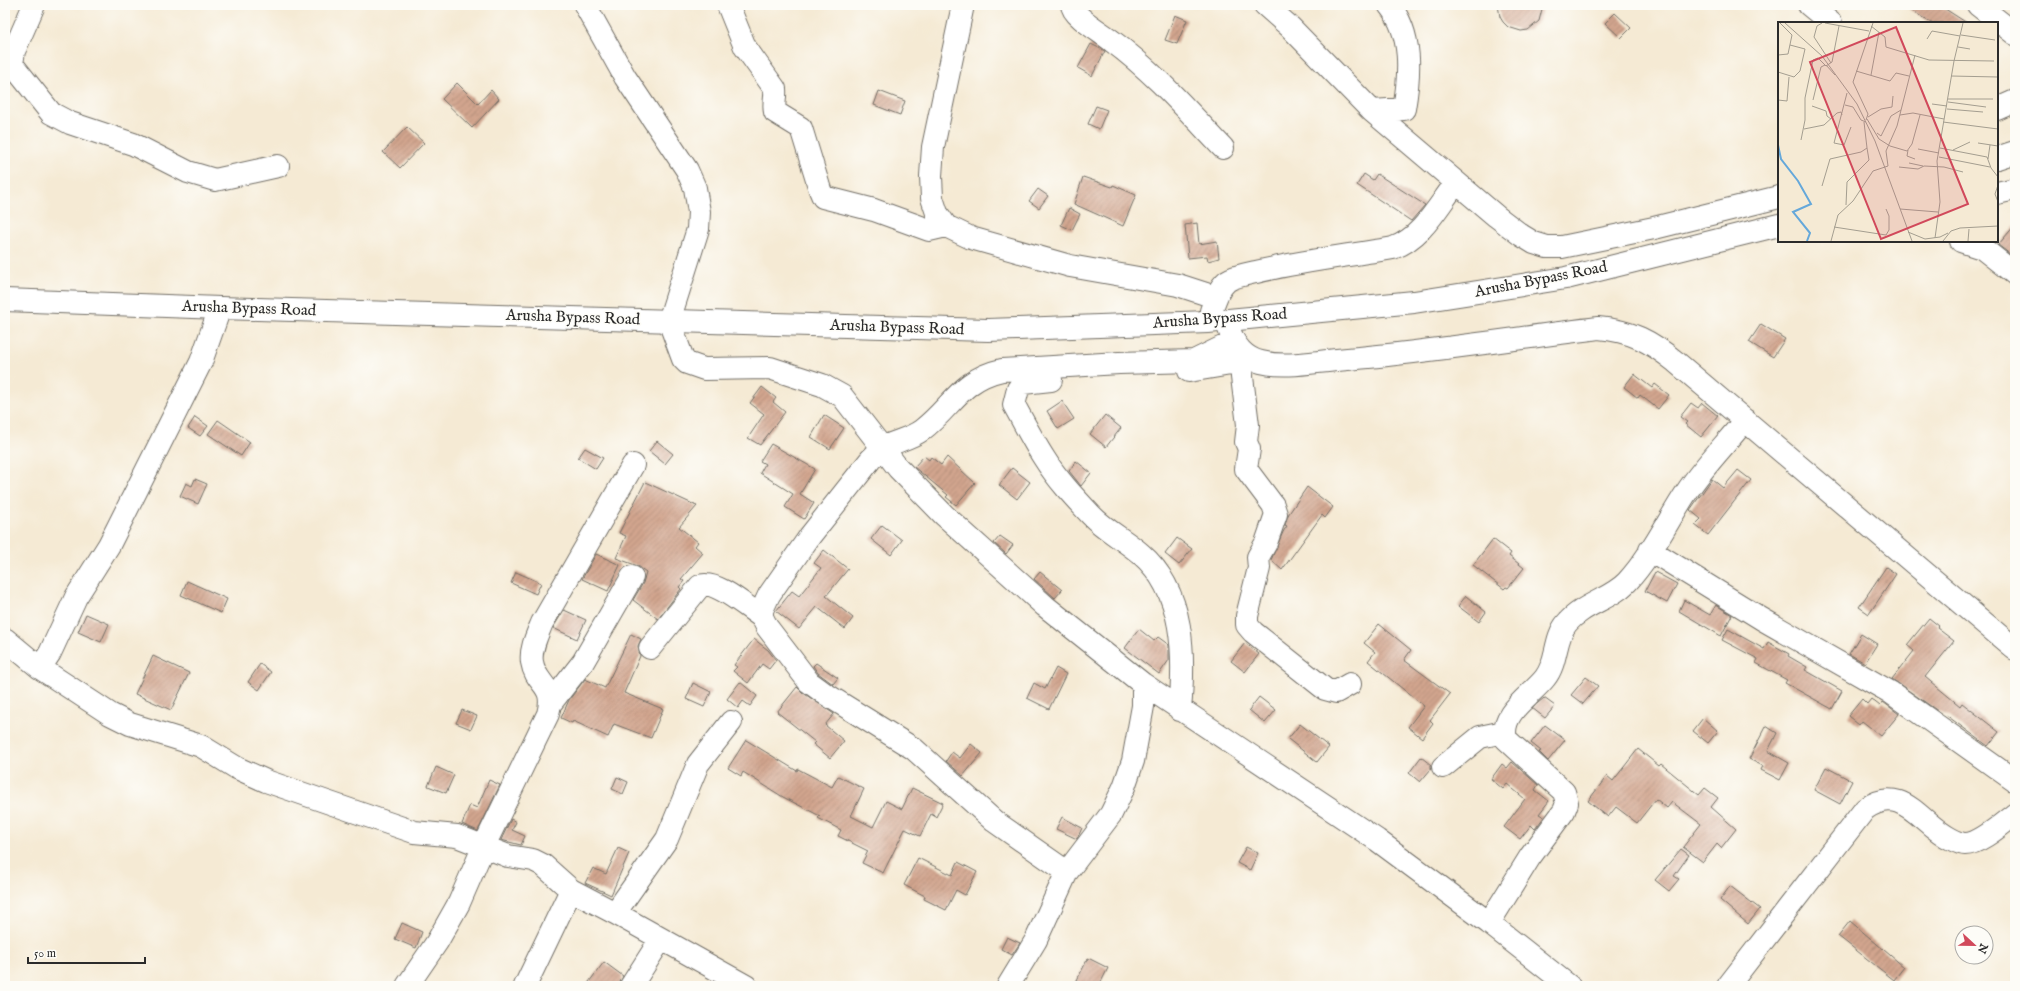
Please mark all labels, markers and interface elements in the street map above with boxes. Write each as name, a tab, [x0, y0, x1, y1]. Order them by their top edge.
inset map	[1778, 22, 1998, 242]
street label: Arusha Bypass Road	[1472, 257, 1609, 303]
street label: Arusha Bypass Road	[180, 297, 317, 321]
street label: Arusha Bypass Road	[1151, 304, 1288, 334]
street label: Arusha Bypass Road	[504, 306, 641, 330]
street label: Arusha Bypass Road	[828, 316, 965, 340]
north arrow	[1954, 925, 1994, 965]
scale bar	[28, 939, 145, 965]
text: N	[1974, 940, 1991, 956]
text: 50 m	[34, 946, 56, 961]

